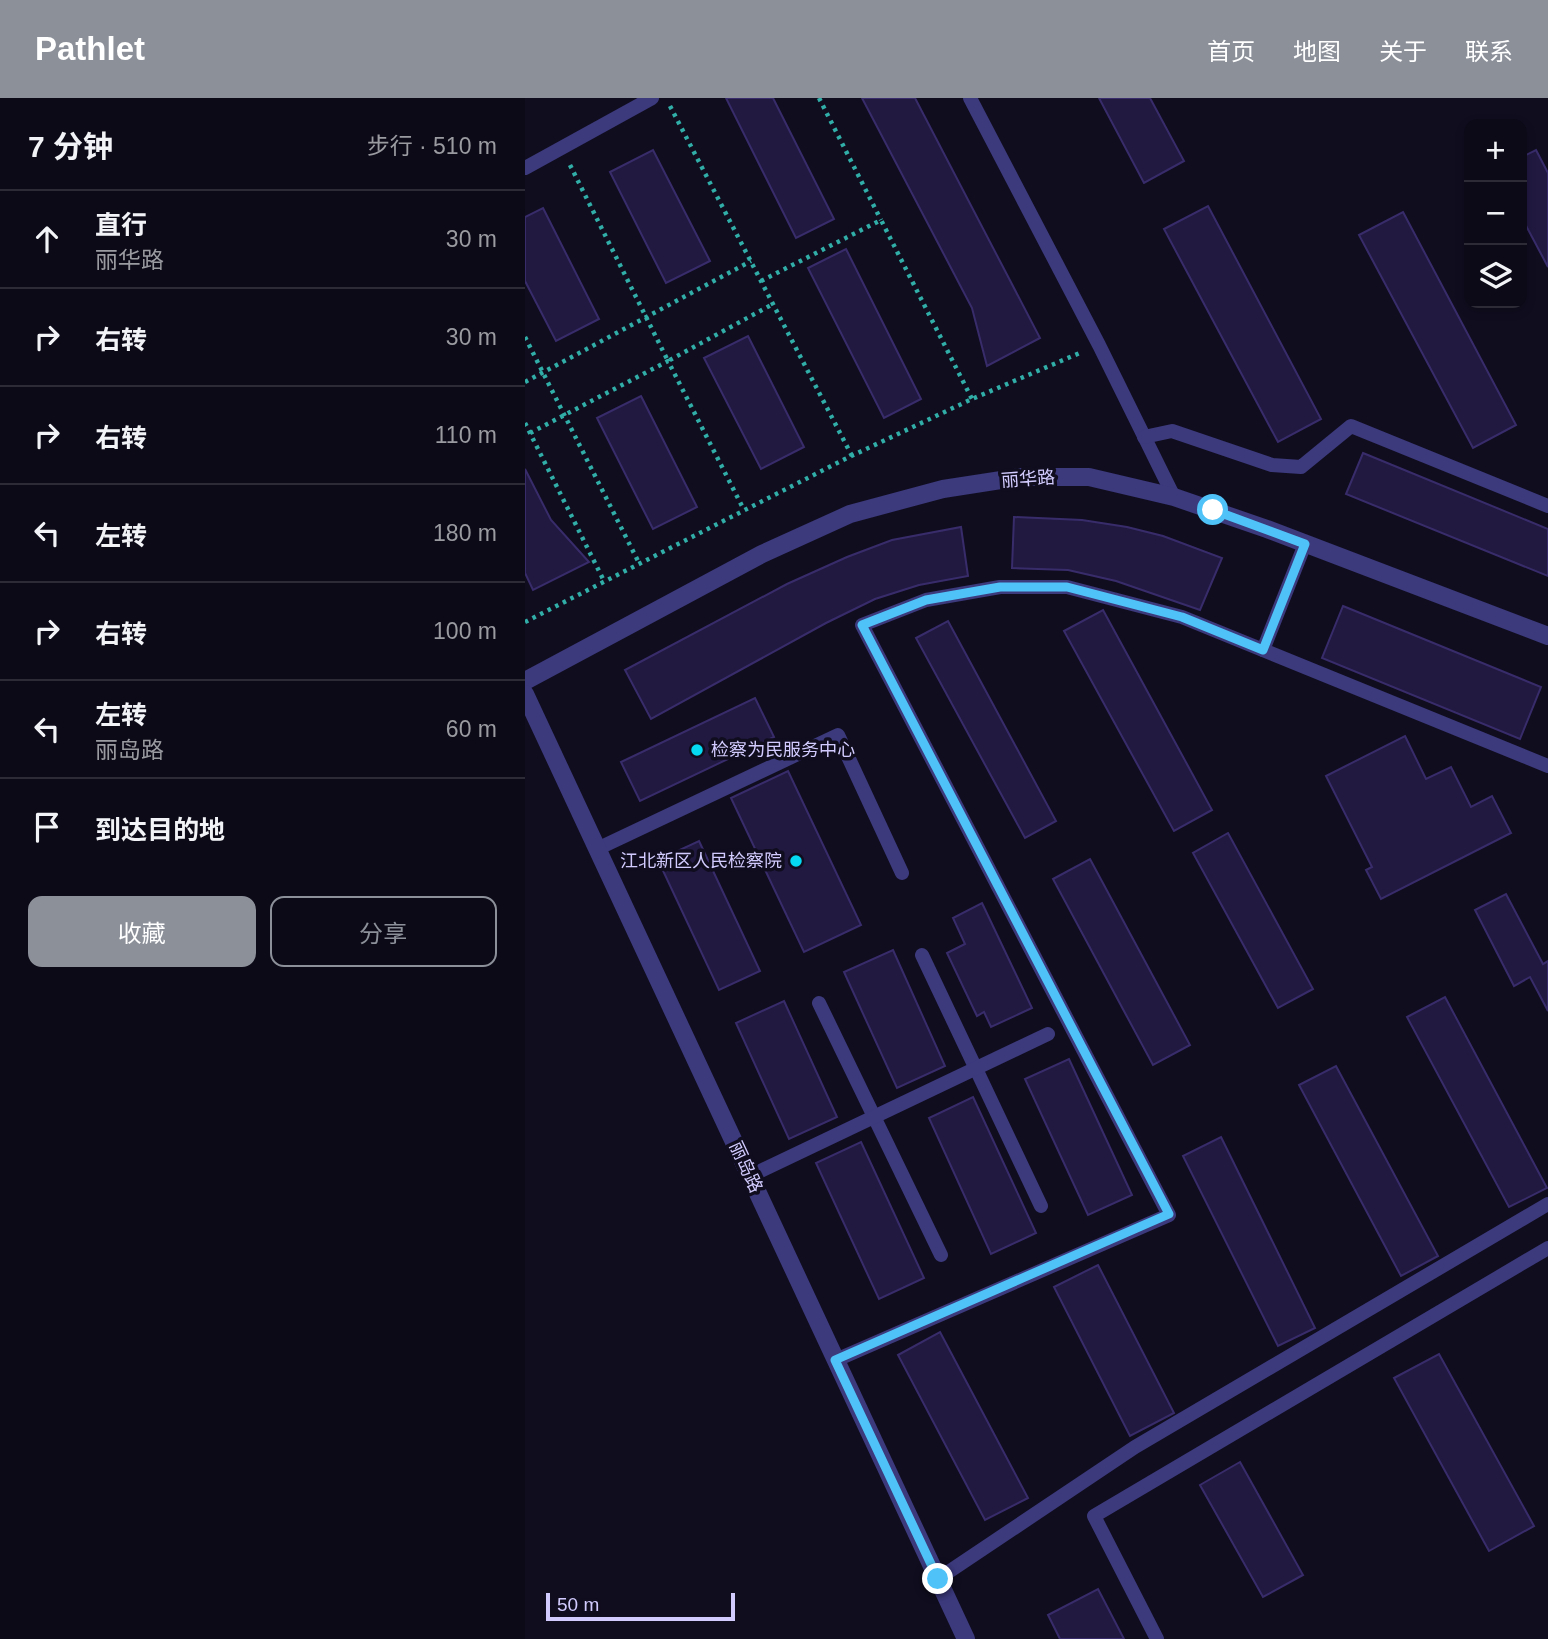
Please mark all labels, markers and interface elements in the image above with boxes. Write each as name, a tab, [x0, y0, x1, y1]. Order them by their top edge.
text: Pathlet	[35, 30, 145, 67]
text: 首页	[1207, 38, 1255, 65]
text: 地图	[1293, 38, 1341, 65]
text: 关于	[1379, 38, 1427, 65]
text: 联系	[1465, 38, 1513, 65]
map controls	[1464, 119, 1527, 308]
button: +	[1464, 119, 1527, 182]
text: 7 分钟	[28, 130, 113, 163]
text: 步行 · 510 m	[367, 133, 497, 159]
button: −	[1464, 182, 1527, 245]
text: 直行	[95, 210, 147, 240]
icon: ahead	[28, 220, 66, 258]
text: 30 m	[446, 226, 497, 252]
button: layers	[1464, 245, 1527, 308]
text: 丽华路	[95, 247, 164, 273]
icon: right	[28, 318, 66, 356]
text: 30 m	[446, 324, 497, 350]
text: 右转	[95, 325, 147, 355]
icon: right	[28, 416, 66, 454]
text: 110 m	[435, 422, 497, 448]
text: 右转	[95, 423, 147, 453]
street label: 丽华路	[1000, 467, 1056, 491]
route start	[1197, 494, 1228, 525]
icon: left	[28, 514, 66, 552]
text: 180 m	[433, 520, 497, 546]
text: 左转	[95, 521, 147, 551]
icon: right	[28, 612, 66, 650]
text: 100 m	[433, 618, 497, 644]
text: 右转	[95, 619, 147, 649]
text: 左转	[95, 700, 147, 730]
icon: left	[28, 710, 66, 748]
text: 60 m	[446, 716, 497, 742]
text: 丽岛路	[95, 737, 164, 763]
place label: 检察为民服务中心	[711, 740, 855, 760]
marker: 检察为民服务中心	[689, 742, 705, 758]
icon: arrive	[28, 808, 66, 846]
text: 到达目的地	[95, 815, 225, 845]
place label: 江北新区人民检察院	[620, 851, 782, 871]
marker: 江北新区人民检察院	[788, 853, 804, 869]
button: 收藏	[28, 896, 256, 967]
button: 分享	[270, 896, 497, 967]
street label: 丽岛路	[726, 1138, 766, 1196]
route end	[922, 1563, 953, 1594]
scale bar	[546, 1590, 735, 1622]
text: 50 m	[557, 1594, 599, 1615]

